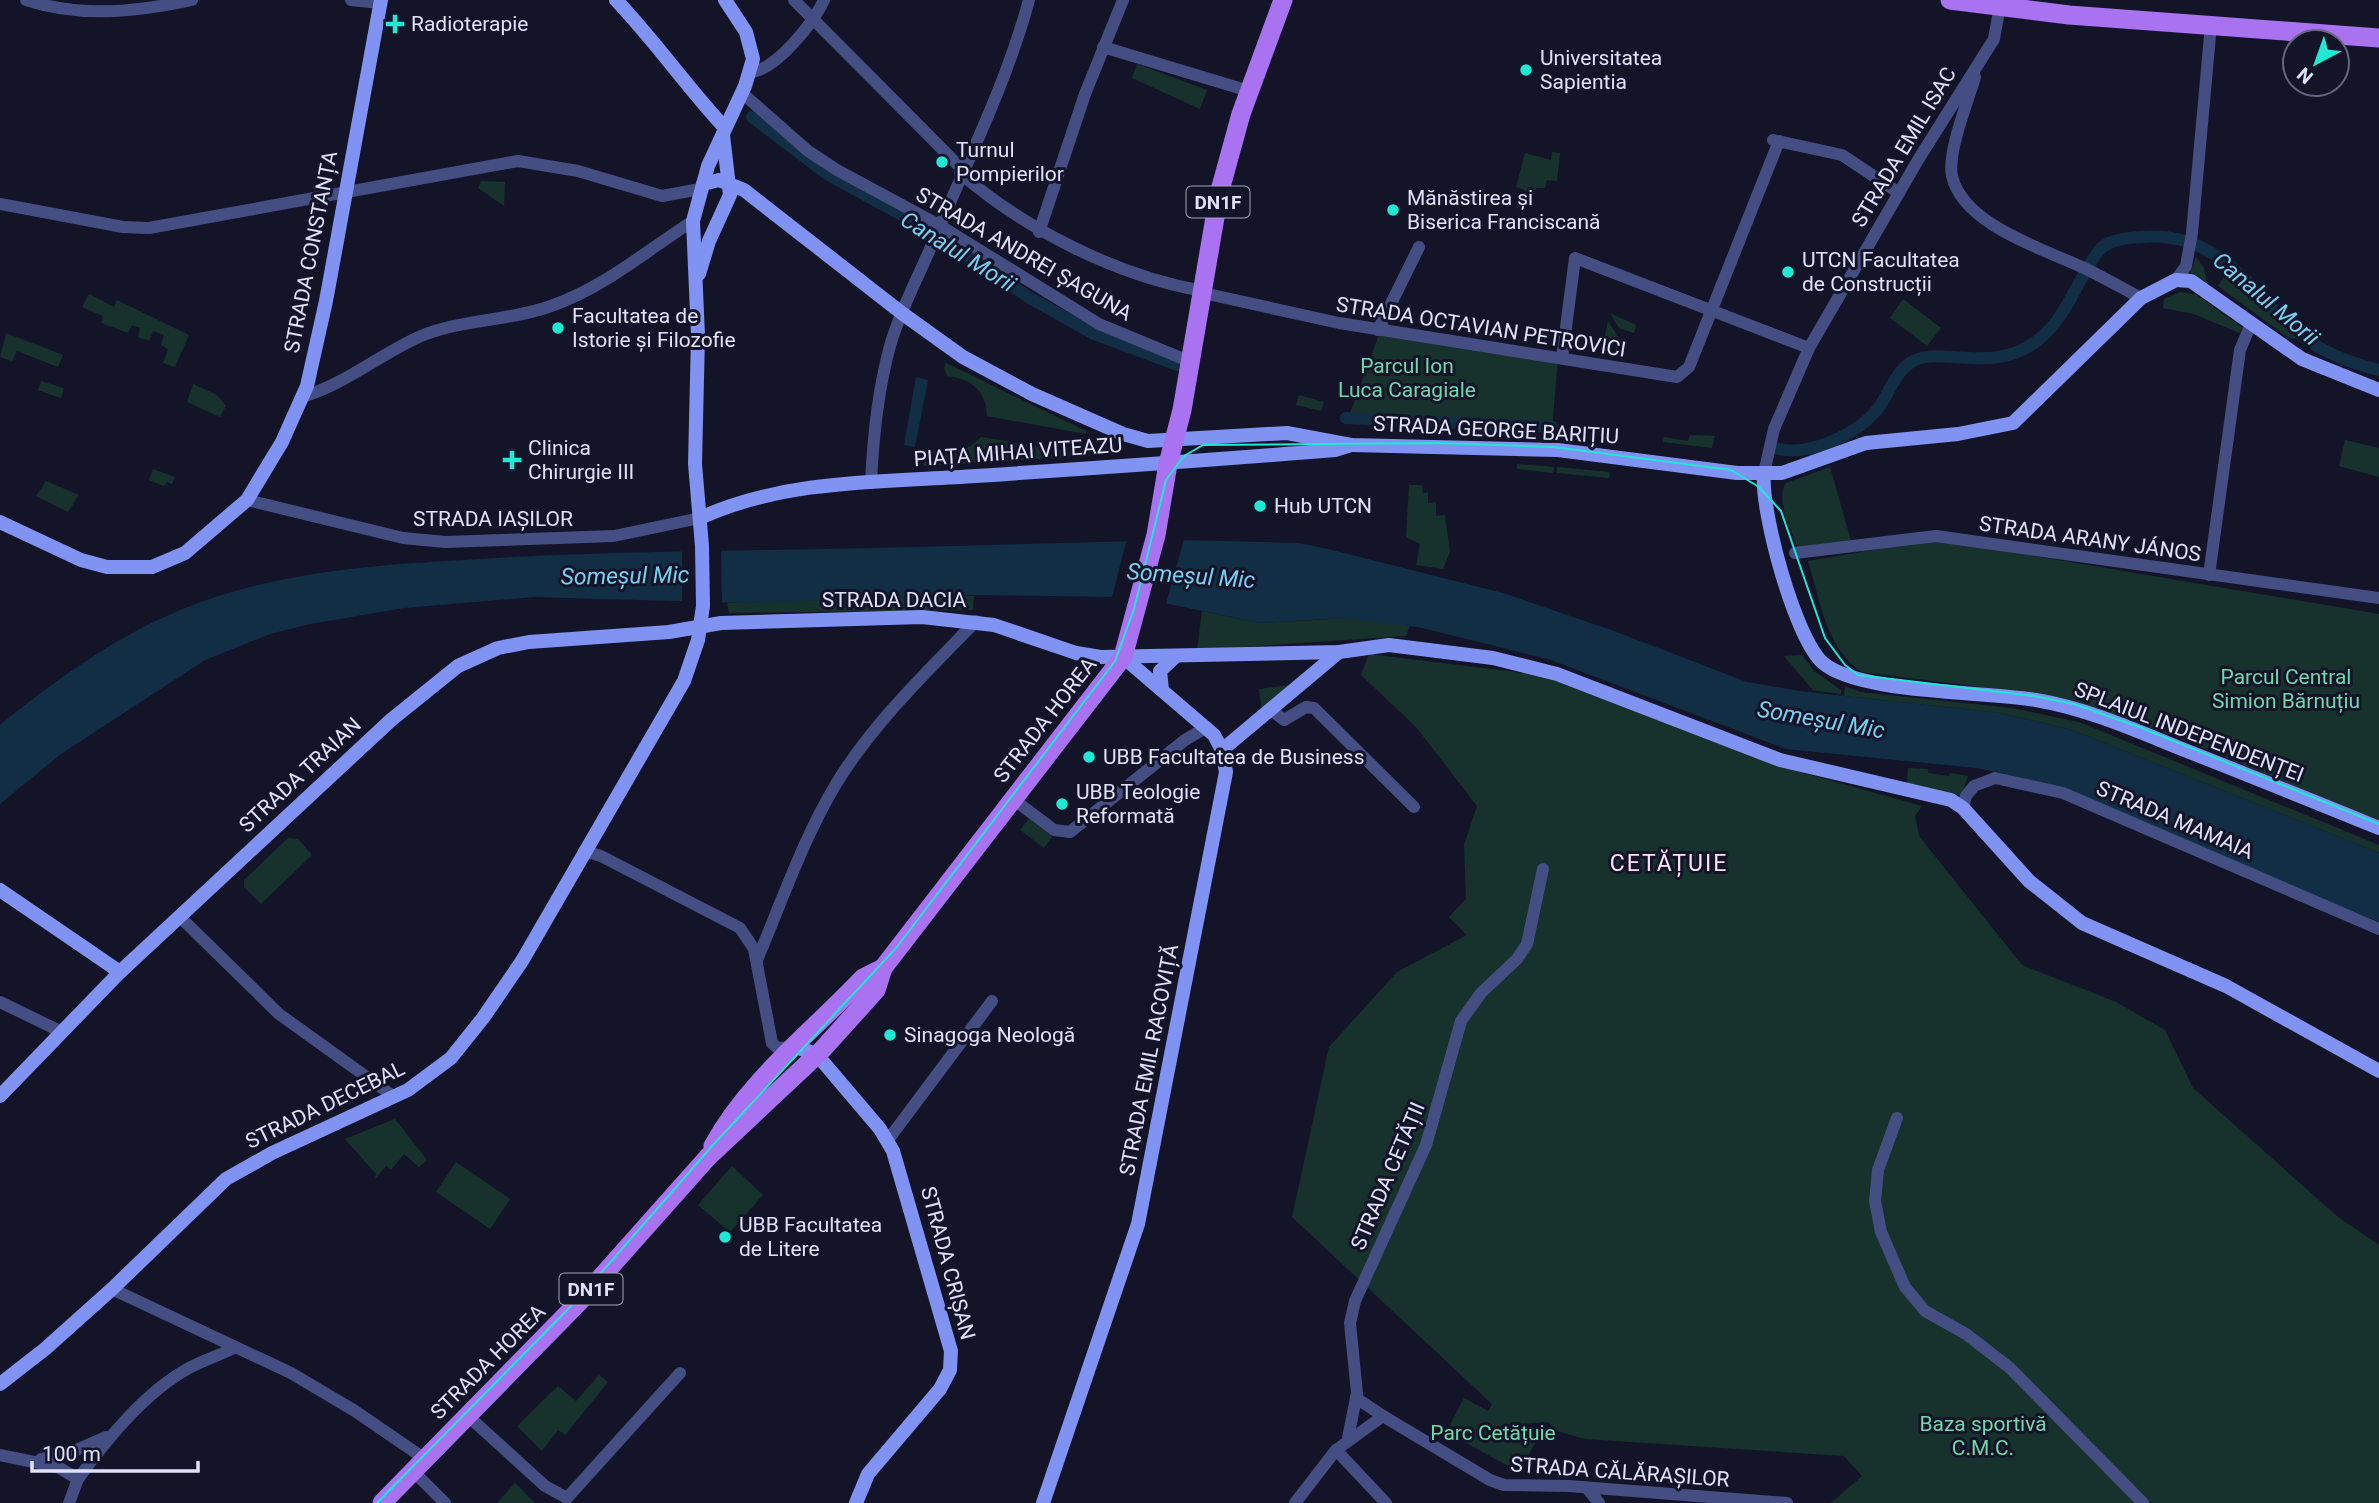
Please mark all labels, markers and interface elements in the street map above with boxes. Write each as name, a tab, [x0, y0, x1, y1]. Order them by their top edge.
place label: Radioterapie	[411, 12, 528, 36]
marker: Radioterapie	[385, 14, 405, 34]
north arrow	[2281, 28, 2351, 98]
place label: Universitatea Sapientia	[1540, 46, 1662, 94]
marker: Universitatea Sapientia	[1518, 62, 1534, 78]
text: N	[2293, 62, 2318, 89]
street label: STRADA EMIL ISAC	[1847, 63, 1961, 231]
place label: Turnul Pompierilor	[956, 138, 1064, 186]
street label: STRADA CONSTANȚA	[280, 149, 343, 355]
marker: Turnul Pompierilor	[934, 154, 950, 170]
street label: STRADA ANDREI ȘAGUNA	[912, 182, 1136, 326]
road number: DN1F	[1186, 186, 1250, 218]
place label: Mănăstirea și Biserica Franciscană	[1407, 186, 1600, 234]
marker: Mănăstirea și Biserica Franciscană	[1385, 202, 1401, 218]
water label: Canalul Morii	[895, 206, 1021, 298]
water label: Canalul Morii	[2207, 247, 2325, 352]
place label: UTCN Facultatea de Construcții	[1802, 248, 1960, 297]
marker: UTCN Facultatea de Construcții	[1780, 264, 1796, 280]
street label: STRADA OCTAVIAN PETROVICI	[1334, 292, 1628, 362]
place label: Facultatea de Istorie și Filozofie	[572, 304, 736, 352]
marker: Facultatea de Istorie și Filozofie	[550, 320, 566, 336]
park label: Parcul Ion Luca Caragiale	[1338, 354, 1476, 402]
street label: STRADA GEORGE BARIȚIU	[1372, 412, 1620, 449]
street label: PIAȚA MIHAI VITEAZU	[913, 433, 1123, 472]
place label: Clinica Chirurgie III	[528, 436, 634, 484]
marker: Clinica Chirurgie III	[502, 450, 522, 470]
place label: Hub UTCN	[1274, 494, 1372, 518]
marker: Hub UTCN	[1252, 498, 1268, 514]
street label: STRADA IAȘILOR	[413, 507, 573, 531]
street label: STRADA ARANY JÁNOS	[1977, 512, 2203, 566]
water label: Someșul Mic	[1126, 558, 1257, 594]
water label: Someșul Mic	[560, 561, 690, 591]
street label: STRADA DACIA	[822, 588, 967, 612]
street label: STRADA HOREA	[989, 652, 1101, 787]
park label: Parcul Central Simion Bărnuțiu	[2212, 665, 2360, 714]
street label: SPLAIUL INDEPENDENȚEI	[2070, 677, 2307, 788]
water label: Someșul Mic	[1755, 696, 1887, 745]
street label: STRADA TRAIAN	[234, 713, 366, 837]
place label: UBB Facultatea de Business	[1103, 745, 1365, 769]
marker: UBB Facultatea de Business	[1081, 749, 1097, 765]
street label: STRADA MAMAIA	[2093, 776, 2257, 864]
place label: UBB Teologie Reformată	[1076, 780, 1200, 828]
marker: UBB Teologie Reformată	[1054, 796, 1070, 812]
district label: CETĂȚUIE	[1610, 849, 1728, 878]
street label: STRADA EMIL RACOVIȚĂ	[1115, 942, 1184, 1178]
place label: Sinagoga Neologă	[904, 1023, 1075, 1047]
marker: Sinagoga Neologă	[882, 1027, 898, 1043]
street label: STRADA DECEBAL	[242, 1056, 408, 1154]
street label: STRADA CETĂȚII	[1346, 1099, 1431, 1254]
street label: STRADA CRIȘAN	[916, 1184, 980, 1342]
place label: UBB Facultatea de Litere	[739, 1213, 882, 1261]
marker: UBB Facultatea de Litere	[717, 1229, 733, 1245]
road number: DN1F	[560, 1274, 622, 1304]
street label: STRADA HOREA	[426, 1300, 550, 1424]
park label: Baza sportivă C.M.C.	[1919, 1412, 2047, 1460]
park label: Parc Cetățuie	[1430, 1421, 1556, 1446]
scale bar	[32, 1430, 198, 1474]
text: 100 m	[42, 1442, 101, 1466]
street label: STRADA CĂLĂRAȘILOR	[1510, 1452, 1730, 1492]

